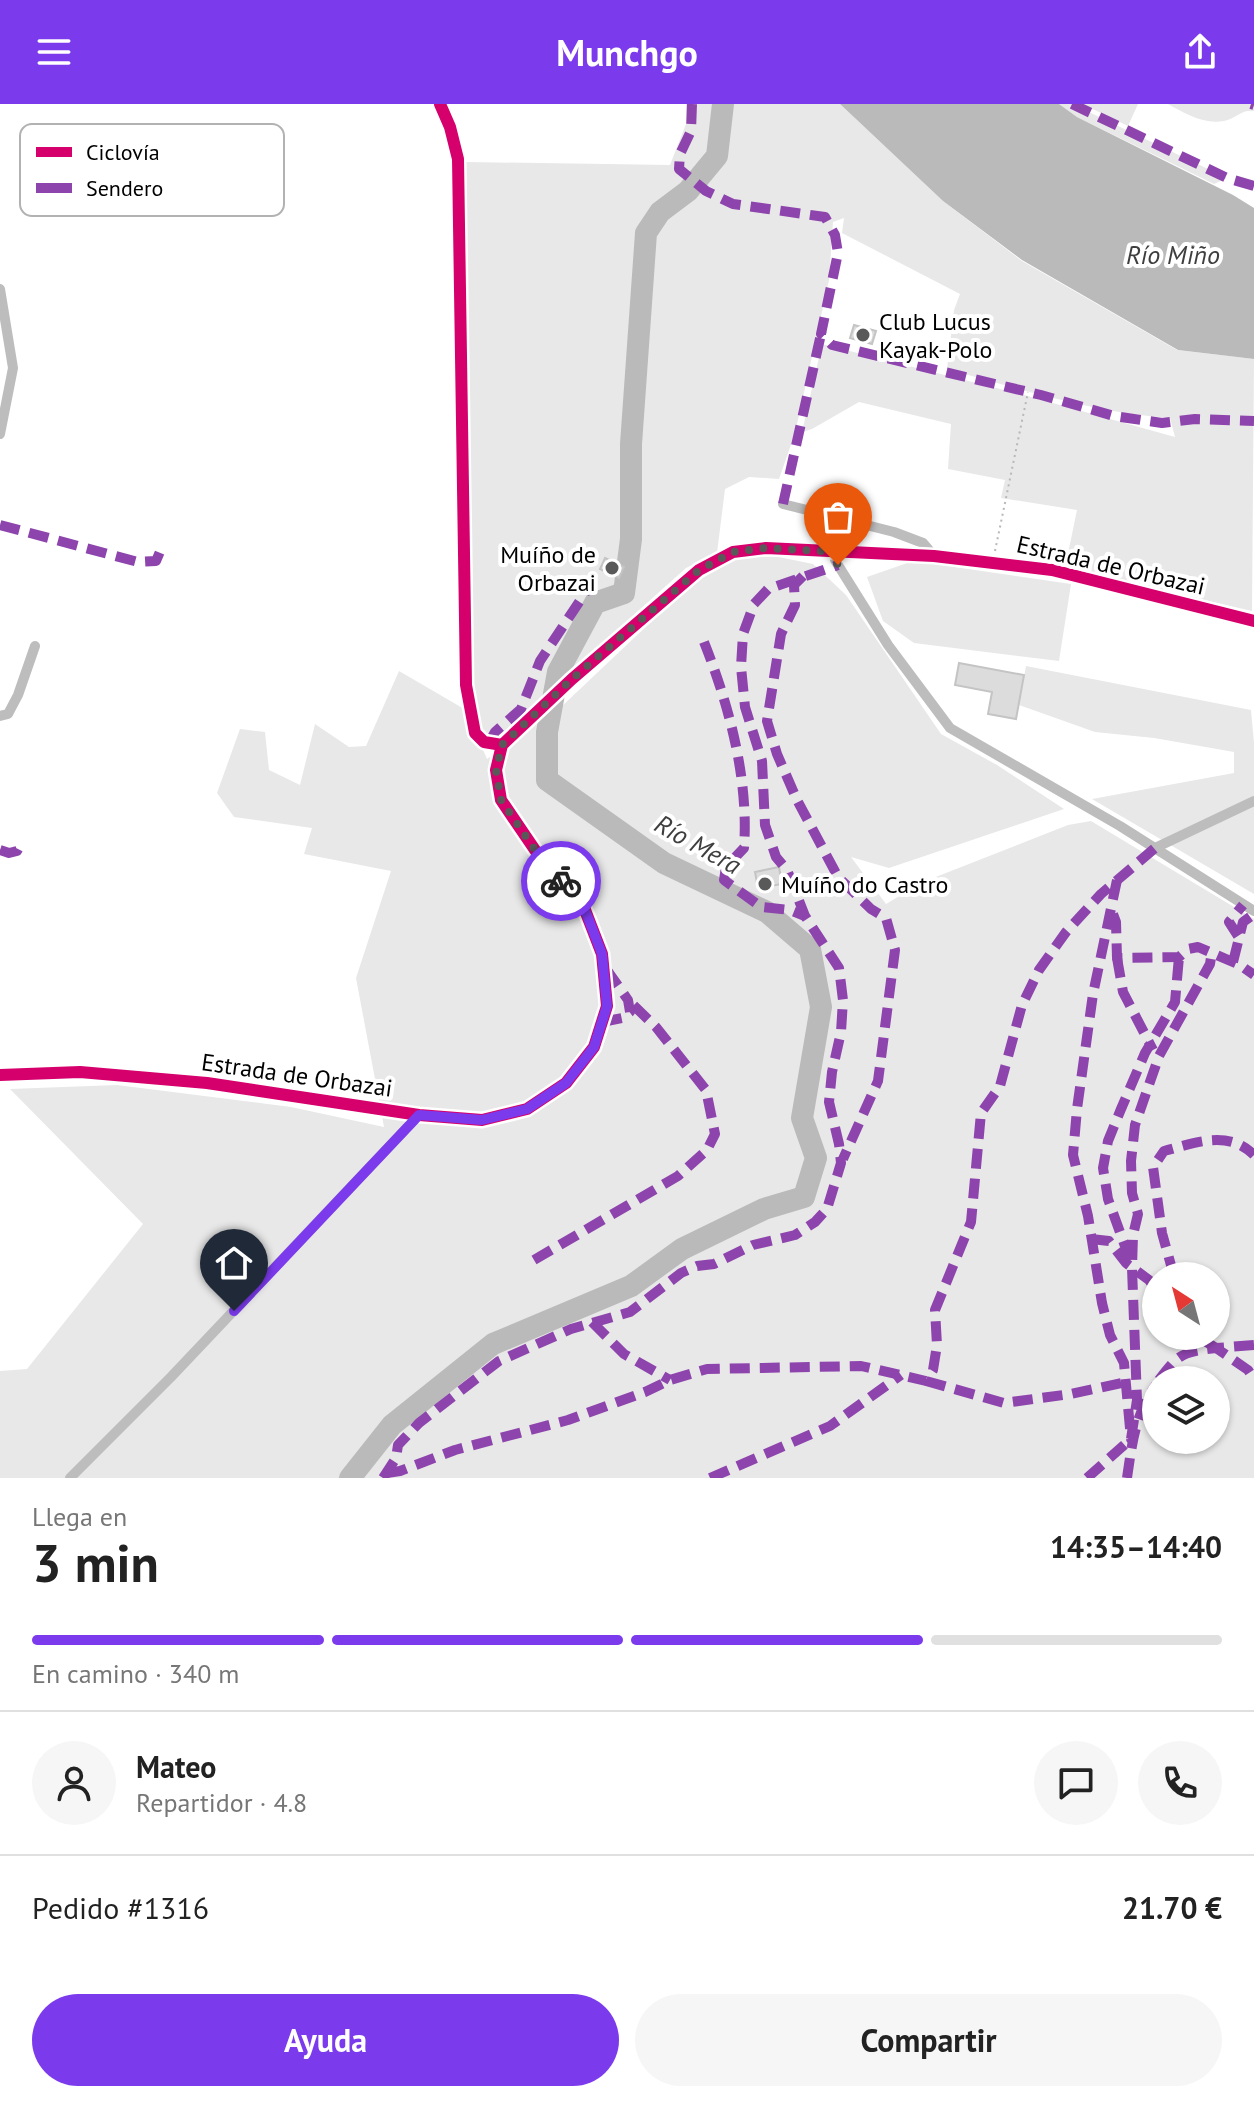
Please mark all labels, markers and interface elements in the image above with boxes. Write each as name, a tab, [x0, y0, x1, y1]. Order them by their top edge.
text: Munchgo	[556, 29, 698, 76]
icon: menu	[32, 30, 76, 74]
icon: share	[1178, 30, 1222, 74]
legend	[20, 124, 284, 216]
text: Ciclovía	[86, 138, 160, 166]
text: Sendero	[86, 174, 163, 202]
water label: Río Miño	[1126, 238, 1220, 271]
place label: Club Lucus Kayak-Polo	[879, 306, 992, 365]
marker: Club Lucus Kayak-Polo	[854, 326, 872, 344]
pin	[804, 483, 872, 565]
icon: bag	[816, 495, 860, 539]
street label: Estrada de Orbazai	[1014, 528, 1208, 602]
place label: Muíño de Orbazai	[500, 539, 596, 598]
marker: Muíño de Orbazai	[603, 559, 621, 577]
water label: Río Mera	[649, 807, 747, 881]
courier	[521, 841, 601, 921]
icon: bike	[539, 859, 583, 903]
place label: Muíño do Castro	[781, 869, 948, 900]
marker: Muíño do Castro	[756, 875, 774, 893]
street label: Estrada de Orbazai	[200, 1046, 394, 1104]
pin	[200, 1229, 268, 1311]
icon: home	[212, 1241, 256, 1285]
north arrow	[1142, 1262, 1230, 1350]
map controls	[1142, 1262, 1230, 1454]
button: layers	[1142, 1366, 1230, 1454]
text: Llega en	[32, 1500, 127, 1533]
text: 14:35–14:40	[1050, 1527, 1222, 1566]
text: 3 min	[32, 1529, 159, 1596]
text: En camino · 340 m	[32, 1657, 239, 1690]
button: person	[32, 1741, 116, 1825]
button: chat	[1034, 1741, 1118, 1825]
button: phone	[1138, 1741, 1222, 1825]
text: Mateo	[136, 1747, 216, 1786]
text: Repartidor · 4.8	[136, 1786, 307, 1819]
text: Pedido #1316	[32, 1888, 209, 1927]
text: 21.70 €	[1122, 1888, 1222, 1927]
button: Ayuda	[32, 1994, 619, 2086]
button: Compartir	[635, 1994, 1222, 2086]

